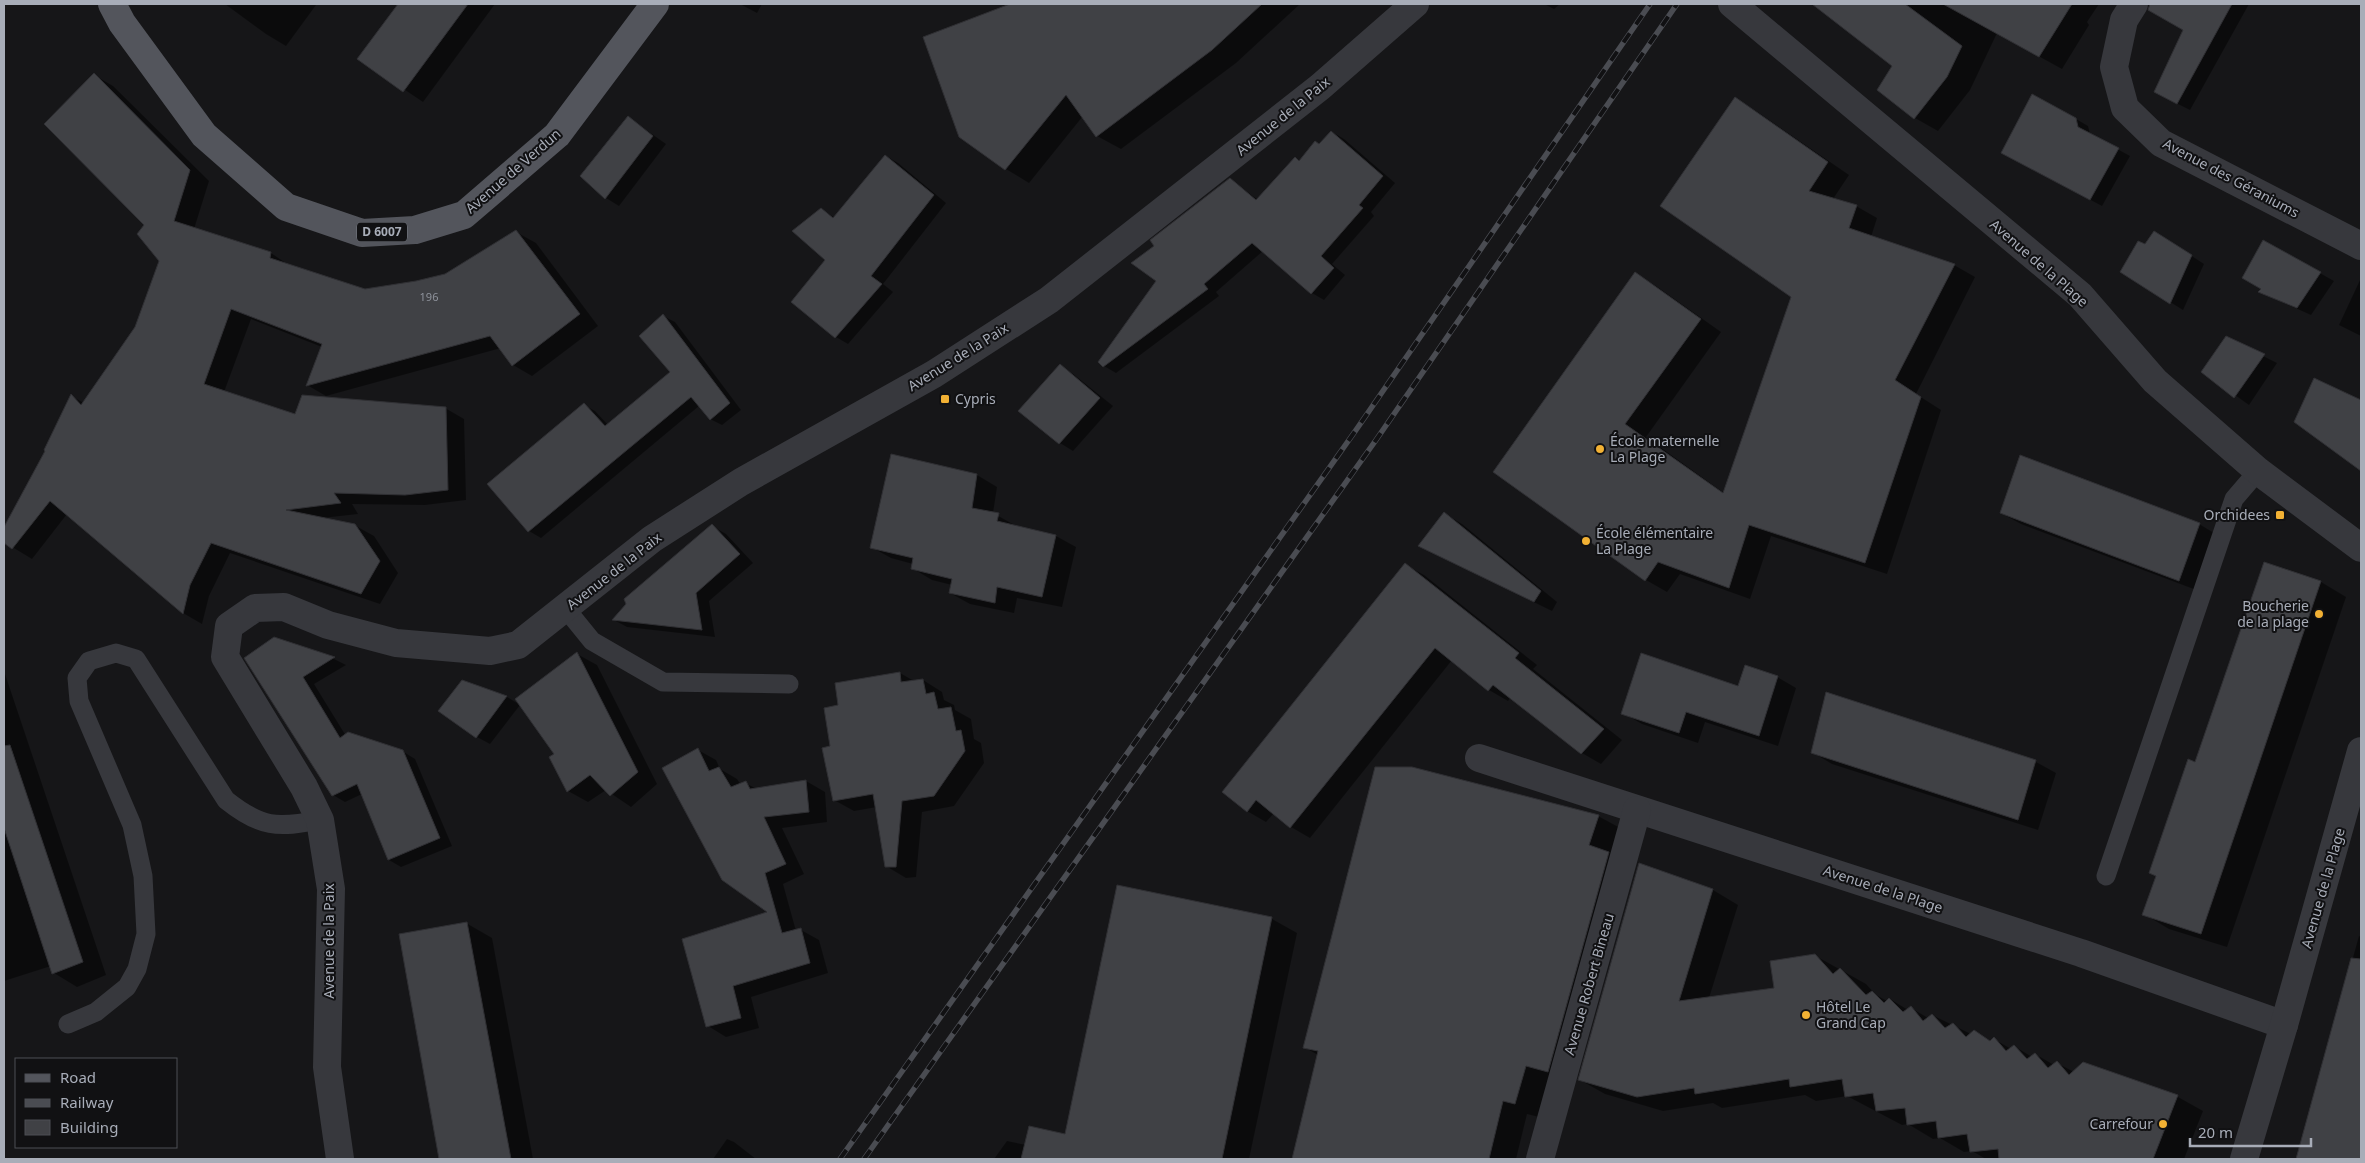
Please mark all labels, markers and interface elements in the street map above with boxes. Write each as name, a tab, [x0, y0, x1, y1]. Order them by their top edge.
street label: Avenue de la Paix	[1232, 72, 1334, 159]
street label: Avenue de Verdun	[461, 124, 564, 217]
street label: Avenue des Géraniums	[2160, 134, 2303, 222]
street label: Avenue de la Plage	[1986, 215, 2093, 311]
road number: D 6007	[357, 222, 407, 242]
house number: 196	[420, 289, 438, 304]
street label: Avenue de la Paix	[904, 318, 1012, 395]
place label: Cypris	[955, 389, 996, 408]
marker: Cypris	[939, 393, 951, 405]
place label: École maternelle La Plage	[1610, 431, 1720, 466]
marker: École maternelle La Plage	[1594, 443, 1606, 455]
place label: Orchidees	[2203, 505, 2270, 524]
marker: Orchidees	[2274, 509, 2286, 521]
place label: École élémentaire La Plage	[1596, 523, 1713, 558]
street label: Avenue de la Paix	[562, 527, 665, 614]
marker: École élémentaire La Plage	[1580, 535, 1592, 547]
place label: Boucherie de la plage	[2237, 596, 2309, 631]
marker: Boucherie de la plage	[2313, 608, 2325, 620]
street label: Avenue de la Plage	[2296, 825, 2349, 950]
street label: Avenue de la Plage	[1821, 860, 1945, 917]
street label: Avenue de la Paix	[319, 883, 338, 999]
street label: Avenue Robert Bineau	[1559, 911, 1618, 1057]
place label: Hôtel Le Grand Cap	[1816, 997, 1886, 1032]
marker: Hôtel Le Grand Cap	[1800, 1009, 1812, 1021]
legend	[15, 1058, 178, 1148]
text: Road	[60, 1067, 96, 1087]
text: Railway	[60, 1092, 114, 1112]
place label: Carrefour	[2089, 1114, 2153, 1133]
scale bar	[2190, 1116, 2311, 1148]
text: Building	[60, 1117, 118, 1137]
marker: Carrefour	[2157, 1118, 2169, 1130]
text: 20 m	[2198, 1122, 2233, 1142]

